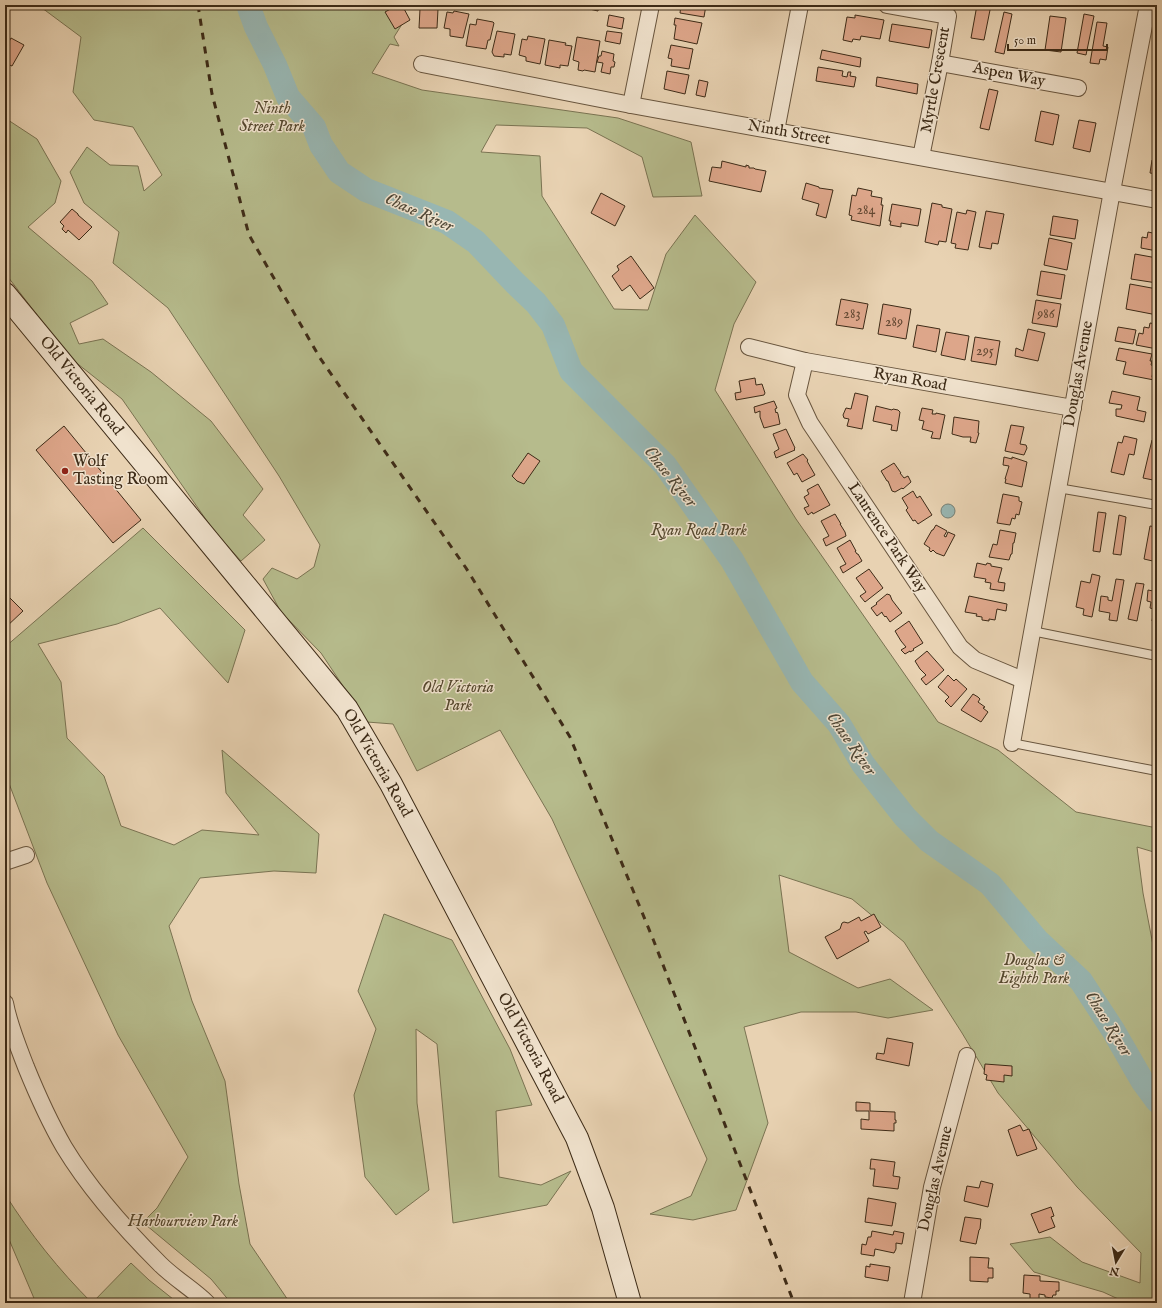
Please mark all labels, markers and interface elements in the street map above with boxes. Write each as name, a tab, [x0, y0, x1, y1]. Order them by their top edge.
street label: Myrtle Crescent	[917, 25, 955, 135]
scale bar	[1008, 26, 1107, 52]
text: 50 m	[1014, 33, 1036, 48]
street label: Aspen Way	[970, 58, 1047, 92]
park label: Ninth Street Park	[239, 99, 305, 137]
street label: Ninth Street	[746, 116, 832, 150]
water label: Chase River	[382, 189, 458, 238]
house number: 284	[857, 201, 876, 219]
house number: 283	[843, 305, 861, 323]
house number: 986	[1036, 305, 1056, 323]
house number: 289	[885, 313, 903, 331]
street label: Douglas Avenue	[1060, 319, 1098, 429]
street label: Old Victoria Road	[35, 332, 127, 440]
house number: 295	[976, 342, 994, 360]
street label: Ryan Road	[872, 364, 949, 396]
water label: Chase River	[639, 442, 702, 513]
place label: Wolf Tasting Room	[73, 452, 168, 490]
marker: Wolf Tasting Room	[60, 466, 70, 476]
street label: Laurence Park Way	[843, 479, 931, 597]
park label: Ryan Road Park	[651, 521, 748, 541]
park label: Old Victoria Park	[422, 678, 494, 716]
street label: Old Victoria Road	[338, 705, 416, 821]
water label: Chase River	[822, 708, 881, 781]
park label: Douglas & Eighth Park	[998, 951, 1070, 989]
water label: Chase River	[1080, 988, 1137, 1061]
street label: Old Victoria Road	[493, 989, 568, 1107]
street label: Douglas Avenue	[914, 1124, 958, 1234]
park label: Harbourview Park	[127, 1212, 239, 1232]
north arrow	[1096, 1242, 1136, 1282]
text: N	[1108, 1263, 1121, 1279]

